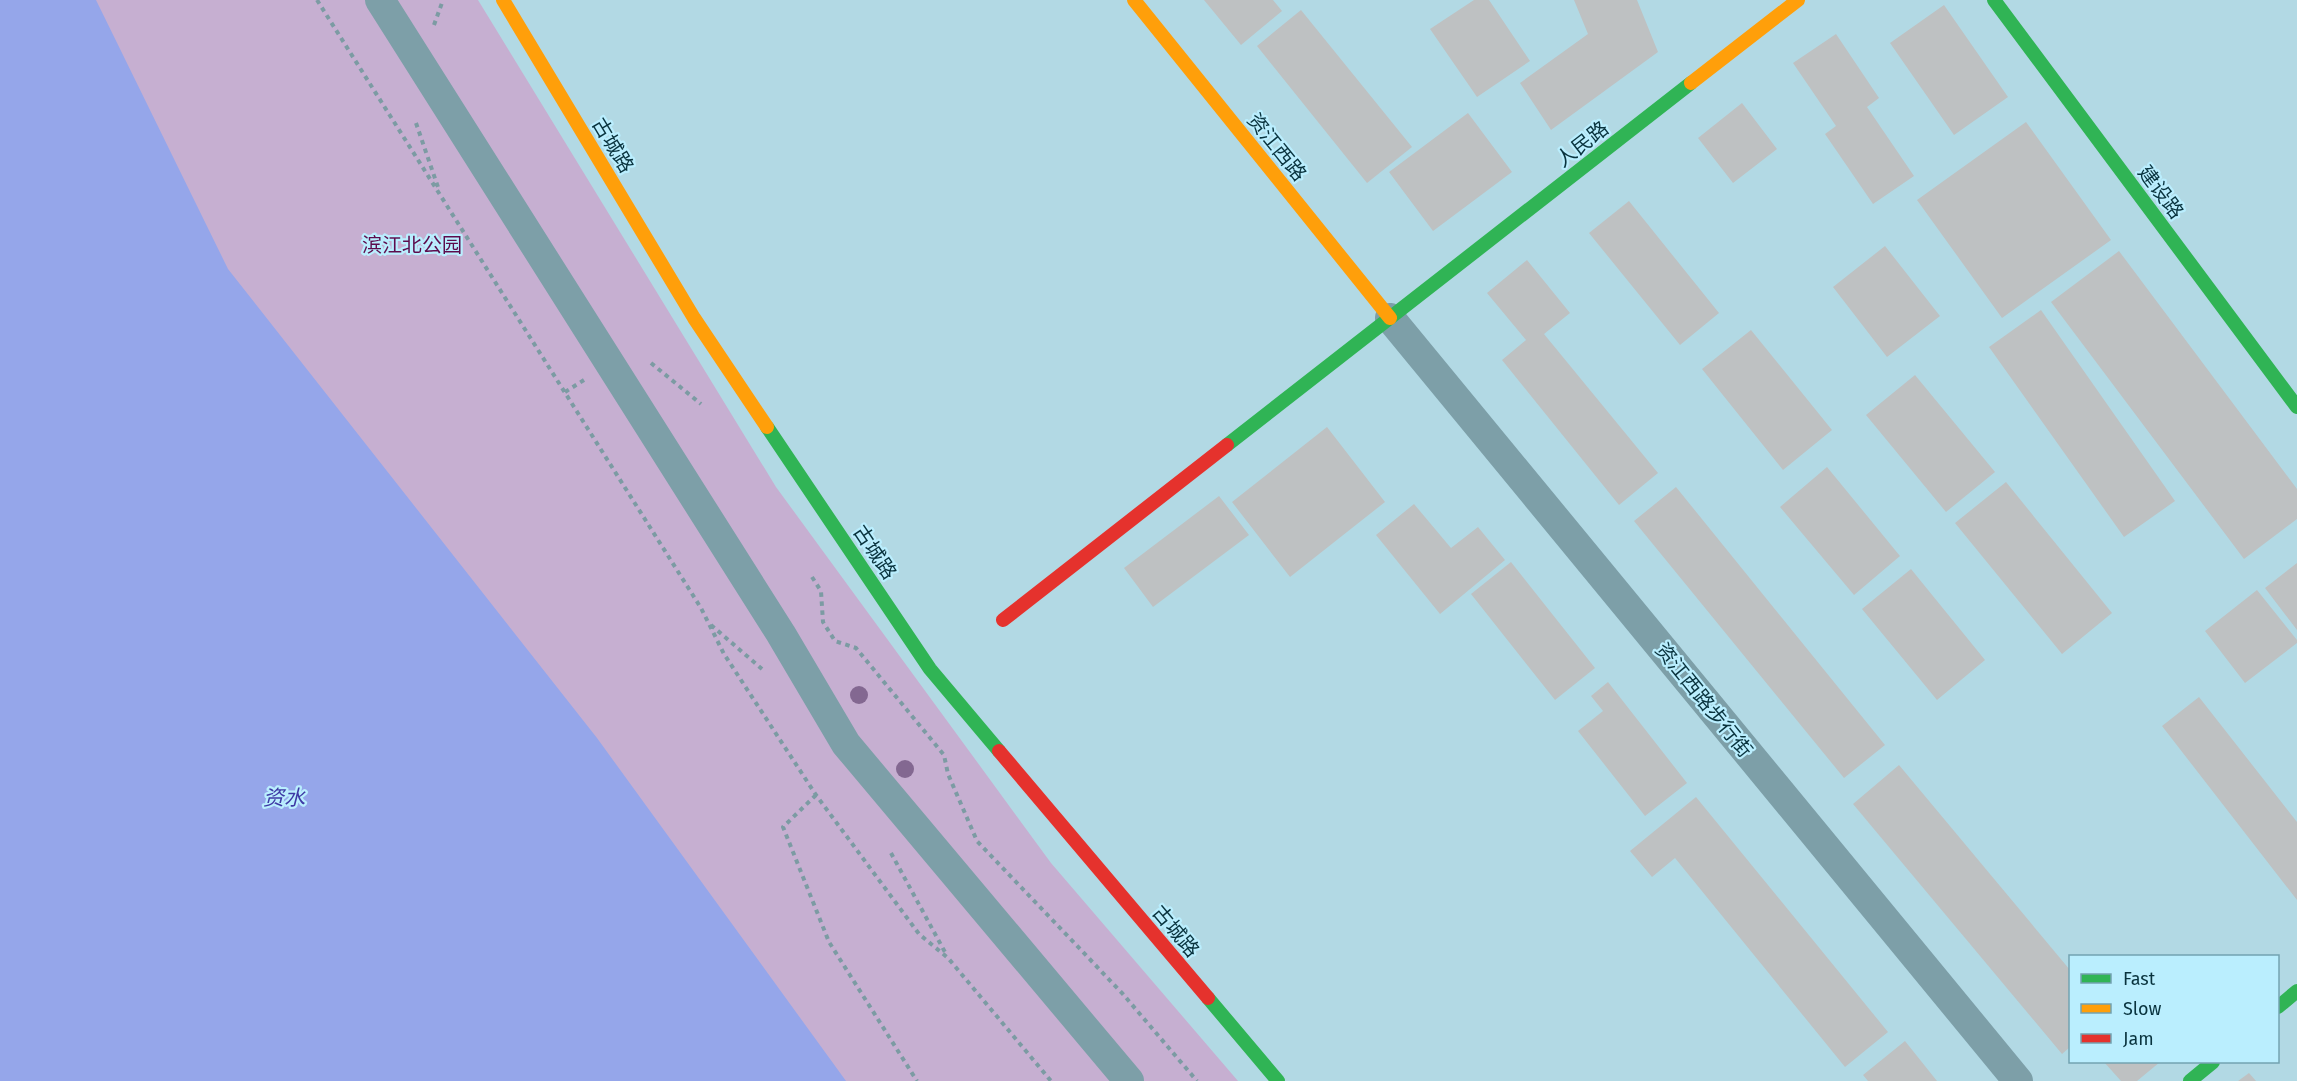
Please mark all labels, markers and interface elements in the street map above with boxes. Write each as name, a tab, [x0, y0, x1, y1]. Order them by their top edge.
street label: 资江西路	[1243, 108, 1311, 186]
street label: 古城路	[587, 113, 639, 177]
street label: 人民路	[1551, 116, 1613, 172]
street label: 建设路	[2133, 161, 2189, 223]
park label: 滨江北公园	[362, 233, 462, 257]
street label: 古城路	[848, 520, 902, 584]
street label: 资江西路步行街	[1651, 638, 1757, 762]
water label: 资水	[263, 785, 306, 811]
street label: 古城路	[1148, 900, 1204, 962]
legend	[2069, 955, 2279, 1063]
text: Fast	[2123, 968, 2156, 990]
text: Slow	[2123, 998, 2162, 1020]
text: Jam	[2123, 1028, 2154, 1050]

